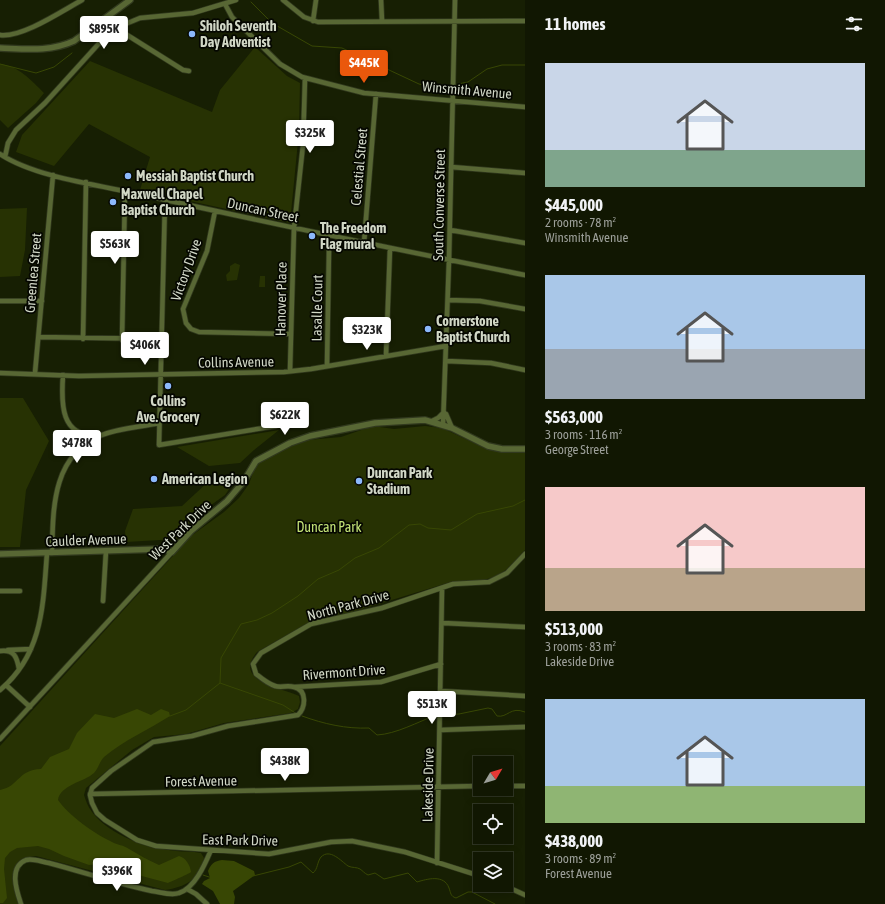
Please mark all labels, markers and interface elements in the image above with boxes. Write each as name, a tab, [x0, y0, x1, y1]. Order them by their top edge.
icon: filters	[843, 13, 865, 35]
text: 11 homes	[545, 14, 606, 34]
pin: $895K	[76, 16, 132, 50]
place label: Shiloh Seventh Day Adventist	[200, 18, 277, 50]
text: $895K	[89, 21, 119, 36]
marker: Shiloh Seventh Day Adventist	[187, 29, 197, 39]
pin: $445K	[336, 50, 392, 84]
text: $445K	[349, 55, 379, 70]
street label: Winsmith Avenue	[422, 78, 512, 102]
icon: home	[669, 89, 741, 161]
pin: $325K	[282, 120, 338, 154]
text: $325K	[295, 125, 325, 140]
street label: Celestial Street	[348, 128, 370, 206]
street label: South Converse Street	[430, 149, 448, 261]
place label: Messiah Baptist Church	[136, 168, 254, 184]
marker: Messiah Baptist Church	[123, 171, 133, 181]
place label: Maxwell Chapel Baptist Church	[121, 186, 203, 218]
street label: Duncan Street	[226, 195, 300, 225]
text: $445,000	[545, 195, 603, 215]
marker: Maxwell Chapel Baptist Church	[108, 197, 118, 207]
text: 2 rooms · 78 m²	[545, 215, 616, 230]
place label: The Freedom Flag mural	[320, 220, 386, 252]
text: Winsmith Avenue	[545, 230, 628, 245]
pin: $563K	[87, 231, 143, 265]
marker: The Freedom Flag mural	[307, 231, 317, 241]
street label: Greenlea Street	[22, 232, 44, 314]
text: $563K	[100, 236, 130, 251]
street label: Victory Drive	[167, 237, 205, 303]
street label: Hanover Place	[272, 262, 290, 336]
street label: Lasalle Court	[308, 275, 326, 341]
icon: home	[669, 301, 741, 373]
place label: Cornerstone Baptist Church	[436, 313, 510, 345]
pin: $323K	[339, 317, 395, 351]
text: $323K	[352, 322, 382, 337]
marker: Cornerstone Baptist Church	[423, 324, 433, 334]
pin: $406K	[117, 332, 173, 366]
text: $406K	[130, 337, 160, 352]
street label: Collins Avenue	[198, 353, 274, 371]
marker: Collins Ave. Grocery	[163, 381, 173, 391]
place label: Collins Ave. Grocery	[136, 393, 200, 425]
pin: $622K	[257, 402, 313, 436]
text: $622K	[270, 407, 300, 422]
text: $563,000	[545, 407, 603, 427]
text: 3 rooms · 116 m²	[545, 427, 622, 442]
pin: $478K	[49, 430, 105, 464]
text: $478K	[62, 435, 92, 450]
text: George Street	[545, 442, 609, 457]
place label: Duncan Park Stadium	[367, 465, 433, 497]
place label: American Legion	[161, 471, 248, 487]
marker: American Legion	[149, 474, 159, 484]
marker: Duncan Park Stadium	[354, 476, 364, 486]
street label: West Park Drive	[146, 497, 214, 563]
icon: home	[669, 513, 741, 585]
park label: Duncan Park	[296, 519, 362, 535]
street label: Caulder Avenue	[45, 531, 127, 549]
street label: North Park Drive	[305, 586, 391, 624]
text: $513,000	[545, 619, 603, 639]
text: 3 rooms · 83 m²	[545, 639, 616, 654]
text: Lakeside Drive	[545, 654, 614, 669]
street label: Rivermont Drive	[302, 661, 386, 683]
pin: $513K	[404, 691, 460, 725]
text: $513K	[417, 696, 447, 711]
icon: home	[669, 725, 741, 797]
pin: $438K	[257, 748, 313, 782]
street label: Lakeside Drive	[419, 748, 437, 822]
text: $438K	[270, 753, 300, 768]
north arrow	[473, 756, 513, 796]
map controls	[473, 756, 513, 892]
street label: Forest Avenue	[165, 772, 237, 790]
button: locate	[473, 804, 513, 844]
street label: East Park Drive	[202, 831, 278, 849]
text: $438,000	[545, 831, 603, 851]
text: 3 rooms · 89 m²	[545, 851, 616, 866]
button: layers	[473, 852, 513, 892]
pin: $396K	[89, 858, 145, 892]
text: $396K	[102, 863, 132, 878]
text: Forest Avenue	[545, 866, 612, 881]

